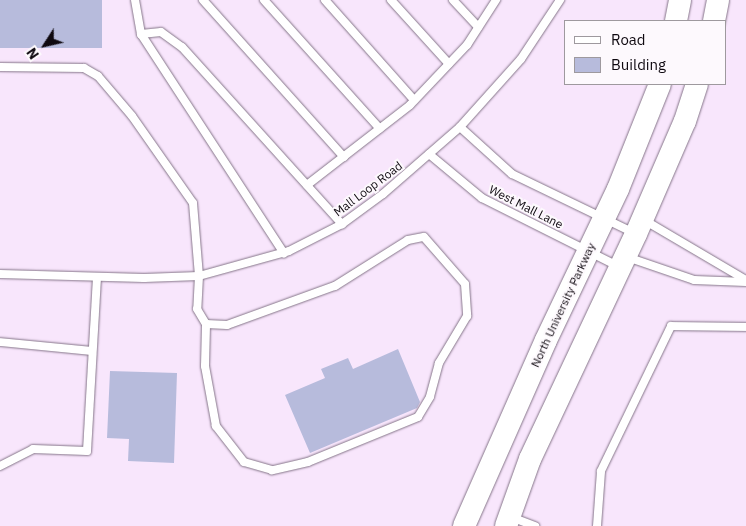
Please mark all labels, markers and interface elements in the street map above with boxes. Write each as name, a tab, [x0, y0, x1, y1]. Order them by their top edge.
north arrow	[20, 20, 70, 70]
legend	[564, 20, 726, 85]
text: Road	[611, 30, 646, 49]
text: N	[22, 44, 43, 63]
text: Building	[611, 55, 666, 74]
street label: Mall Loop Road	[331, 159, 405, 219]
street label: West Mall Lane	[487, 182, 565, 232]
street label: North University Parkway	[528, 240, 598, 370]

